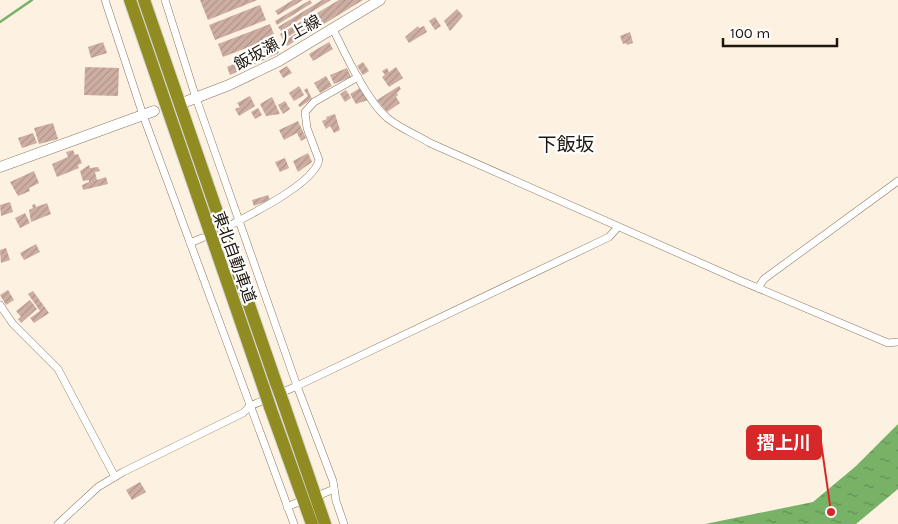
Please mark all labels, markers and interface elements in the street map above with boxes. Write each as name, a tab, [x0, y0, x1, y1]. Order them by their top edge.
street label: 飯坂瀬ノ上線	[231, 11, 324, 74]
scale bar	[723, 15, 837, 47]
text: 100 m	[730, 24, 770, 42]
district label: 下飯坂	[537, 134, 595, 156]
street label: 東北自動車道	[209, 209, 260, 306]
callout: 摺上川	[747, 426, 821, 459]
text: 摺上川	[757, 432, 811, 454]

